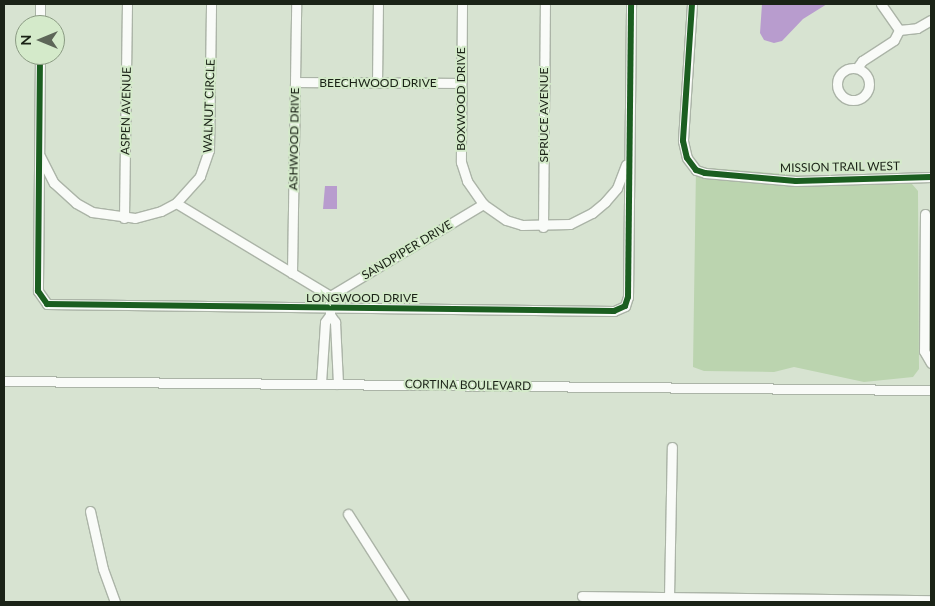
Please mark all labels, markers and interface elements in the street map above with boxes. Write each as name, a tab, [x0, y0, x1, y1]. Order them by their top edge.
north arrow	[15, 15, 65, 65]
text: N	[17, 35, 34, 45]
street label: BOXWOOD DRIVE	[454, 47, 468, 151]
street label: WALNUT CIRCLE	[200, 59, 218, 153]
street label: ASPEN AVENUE	[118, 67, 134, 155]
street label: SPRUCE AVENUE	[537, 67, 551, 163]
street label: BEECHWOOD DRIVE	[319, 76, 437, 90]
street label: ASHWOOD DRIVE	[286, 88, 302, 190]
street label: MISSION TRAIL WEST	[779, 159, 901, 175]
street label: SANDPIPER DRIVE	[359, 217, 455, 283]
street label: LONGWOOD DRIVE	[306, 291, 418, 305]
street label: CORTINA BOULEVARD	[404, 377, 532, 393]

